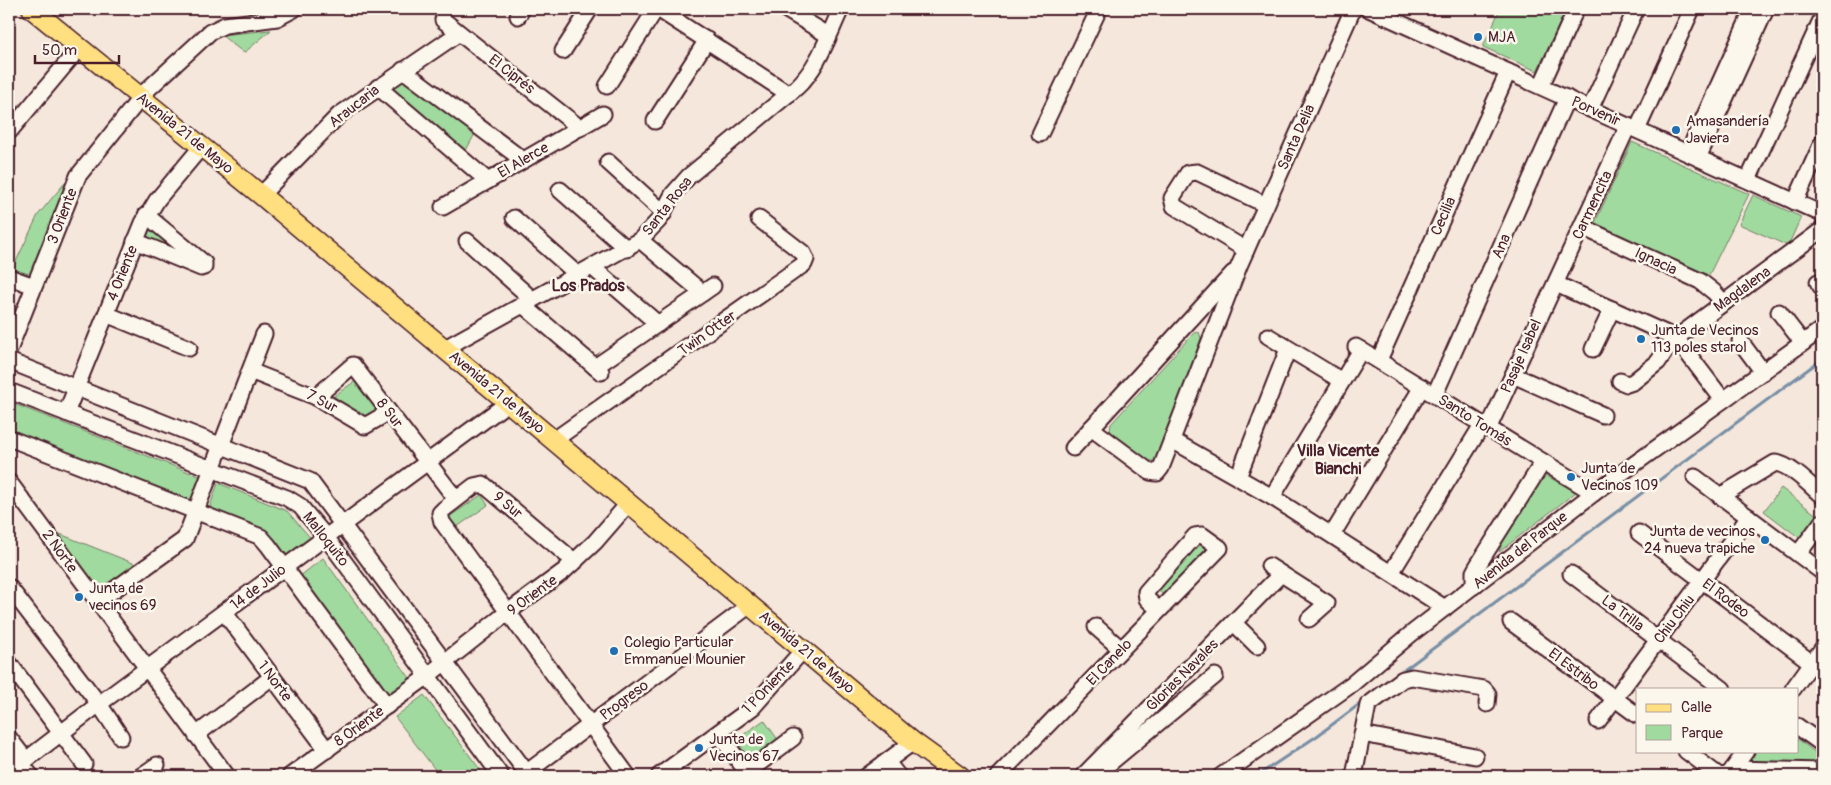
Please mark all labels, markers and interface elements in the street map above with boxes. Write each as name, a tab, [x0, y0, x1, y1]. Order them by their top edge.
place label: MJA	[1488, 28, 1516, 47]
marker: MJA	[1472, 31, 1484, 43]
scale bar	[35, 32, 119, 64]
text: 50 m	[42, 41, 77, 60]
street label: El Ciprés	[485, 50, 539, 99]
street label: Araucaria	[325, 81, 383, 132]
street label: Avenida 21 de Mayo	[132, 88, 237, 178]
street label: Porvenir	[1568, 92, 1624, 131]
street label: Santa Delia	[1274, 101, 1319, 173]
place label: Amasandería Javiera	[1686, 112, 1769, 148]
marker: Amasandería Javiera	[1670, 124, 1682, 136]
street label: El Alerce	[494, 138, 553, 183]
street label: Carmencita	[1568, 168, 1617, 243]
street label: Santa Rosa	[638, 173, 697, 240]
street label: 3 Oriente	[43, 185, 82, 247]
street label: Cecilia	[1427, 194, 1460, 238]
street label: Ana	[1488, 231, 1515, 262]
street label: 4 Oriente	[103, 242, 142, 304]
street label: Ignacia	[1632, 243, 1680, 279]
street label: Magdalena	[1710, 262, 1775, 316]
district label: Los Prados	[551, 276, 625, 296]
street label: Twin Otter	[675, 306, 741, 360]
street label: Pasaje Isabel	[1497, 316, 1546, 396]
place label: Junta de Vecinos 113 poles starol	[1651, 321, 1759, 357]
marker: Junta de Vecinos 113 poles starol	[1635, 333, 1647, 345]
street label: Avenida 21 de Mayo	[445, 347, 548, 438]
street label: 7 Sur	[303, 385, 341, 418]
street label: Santo Tomás	[1434, 390, 1515, 451]
street label: 8 Sur	[372, 395, 407, 432]
district label: Villa Vicente Bianchi	[1297, 441, 1380, 479]
place label: Junta de Vecinos 109	[1581, 459, 1658, 495]
marker: Junta de Vecinos 109	[1565, 471, 1577, 483]
street label: 9 Sur	[489, 488, 527, 524]
street label: Avenida del Parque	[1469, 507, 1572, 593]
street label: Malloquito	[298, 508, 353, 570]
place label: Junta de vecinos 24 nueva trapiche	[1644, 522, 1756, 558]
street label: 2 Norte	[38, 526, 82, 577]
marker: Junta de vecinos 24 nueva trapiche	[1759, 534, 1771, 546]
street label: 14 de Julio	[227, 560, 290, 615]
street label: 9 Oriente	[503, 570, 562, 620]
street label: El Rodeo	[1698, 574, 1753, 622]
place label: Junta de vecinos 69	[88, 579, 157, 615]
marker: Junta de vecinos 69	[73, 591, 85, 603]
street label: La Trilla	[1598, 591, 1648, 636]
street label: Chiu Chiu	[1650, 591, 1699, 648]
street label: Avenida 21 de Mayo	[755, 607, 858, 698]
place label: Colegio Particular Emmanuel Mounier	[624, 633, 746, 669]
street label: El Canelo	[1082, 635, 1136, 690]
street label: Glorias Navales	[1142, 635, 1223, 716]
street label: El Estribo	[1545, 644, 1603, 695]
marker: Colegio Particular Emmanuel Mounier	[608, 645, 620, 657]
street label: 1 P0niente	[738, 656, 799, 718]
street label: 1 Norte	[253, 657, 296, 706]
street label: Progreso	[596, 676, 652, 725]
legend	[1636, 688, 1798, 752]
text: Calle	[1681, 698, 1712, 717]
street label: 8 Oriente	[331, 702, 389, 751]
text: Parque	[1681, 724, 1724, 743]
place label: Junta de Vecinos 67	[709, 730, 779, 766]
marker: Junta de Vecinos 67	[693, 742, 705, 754]

